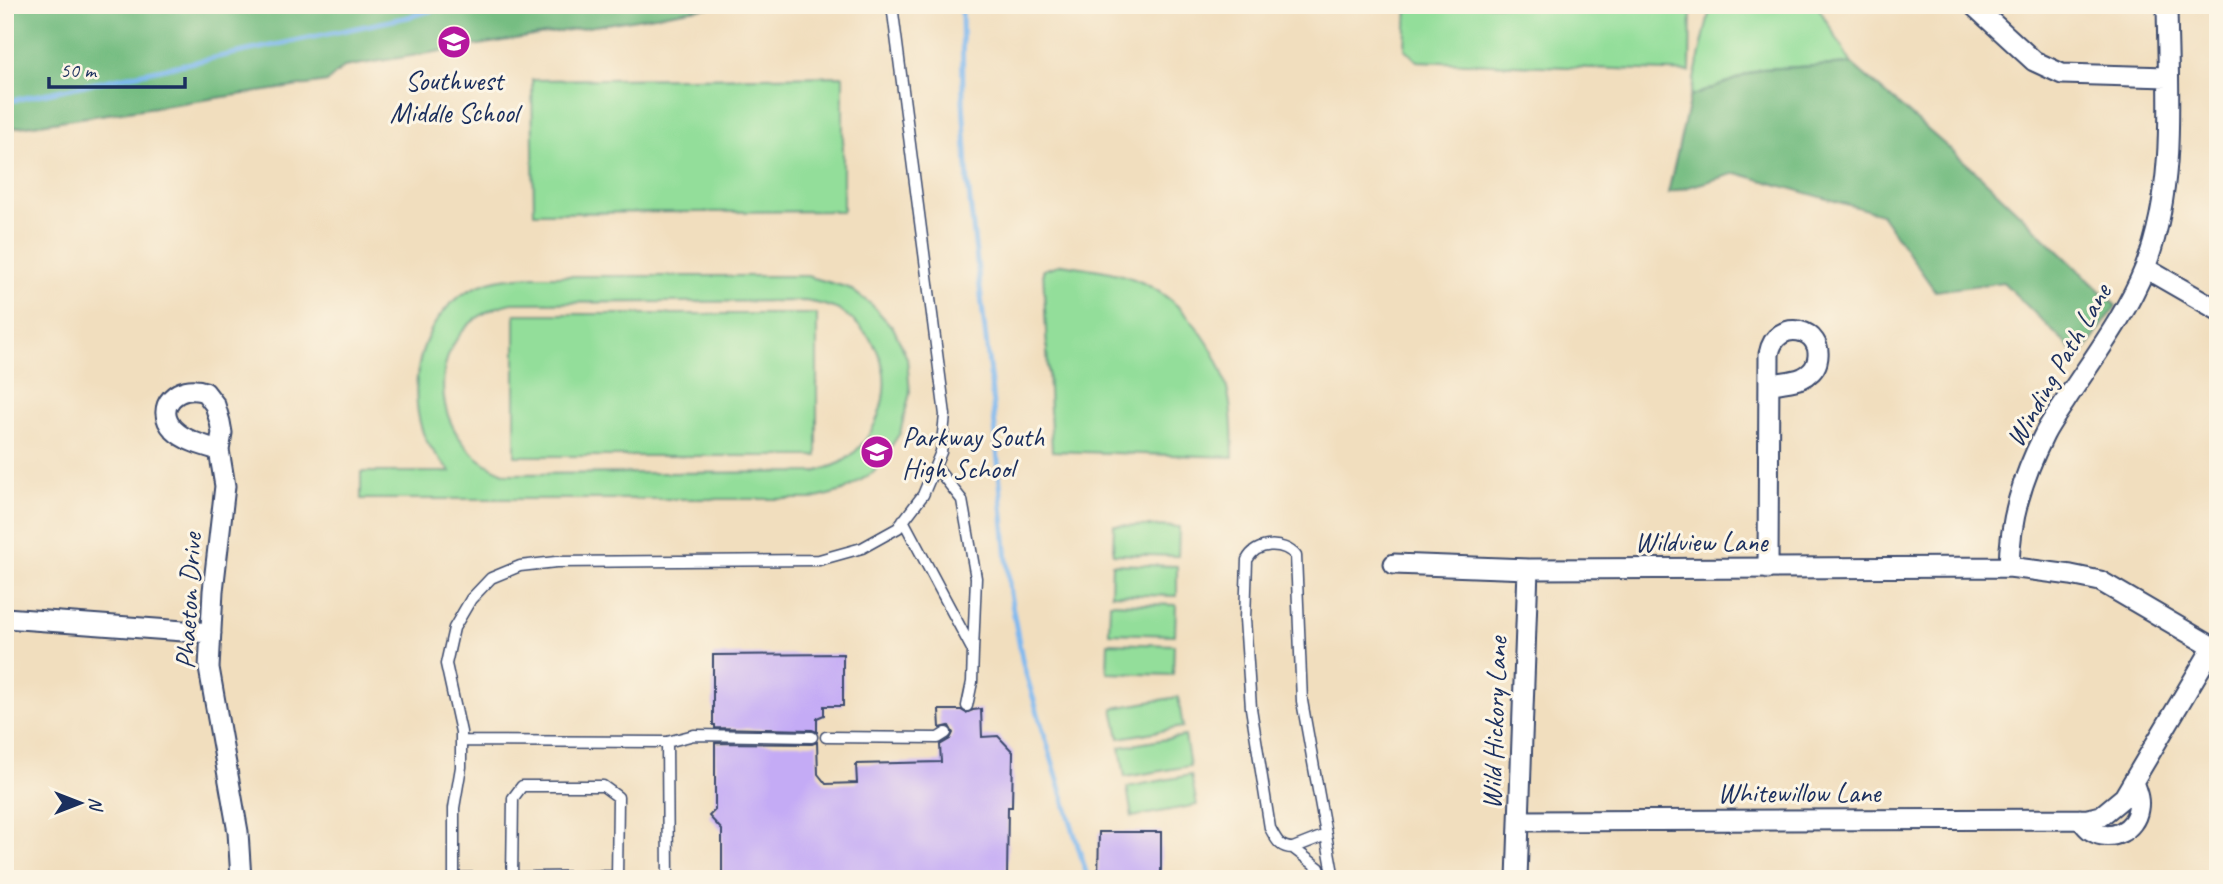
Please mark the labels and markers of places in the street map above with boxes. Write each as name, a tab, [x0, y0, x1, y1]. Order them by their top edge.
school or university icon: Southwest Middle School	[435, 23, 473, 61]
place label: Southwest Middle School	[390, 63, 524, 130]
place label: Parkway South High School	[902, 419, 1045, 486]
school or university icon: Parkway South High School	[858, 433, 896, 471]

